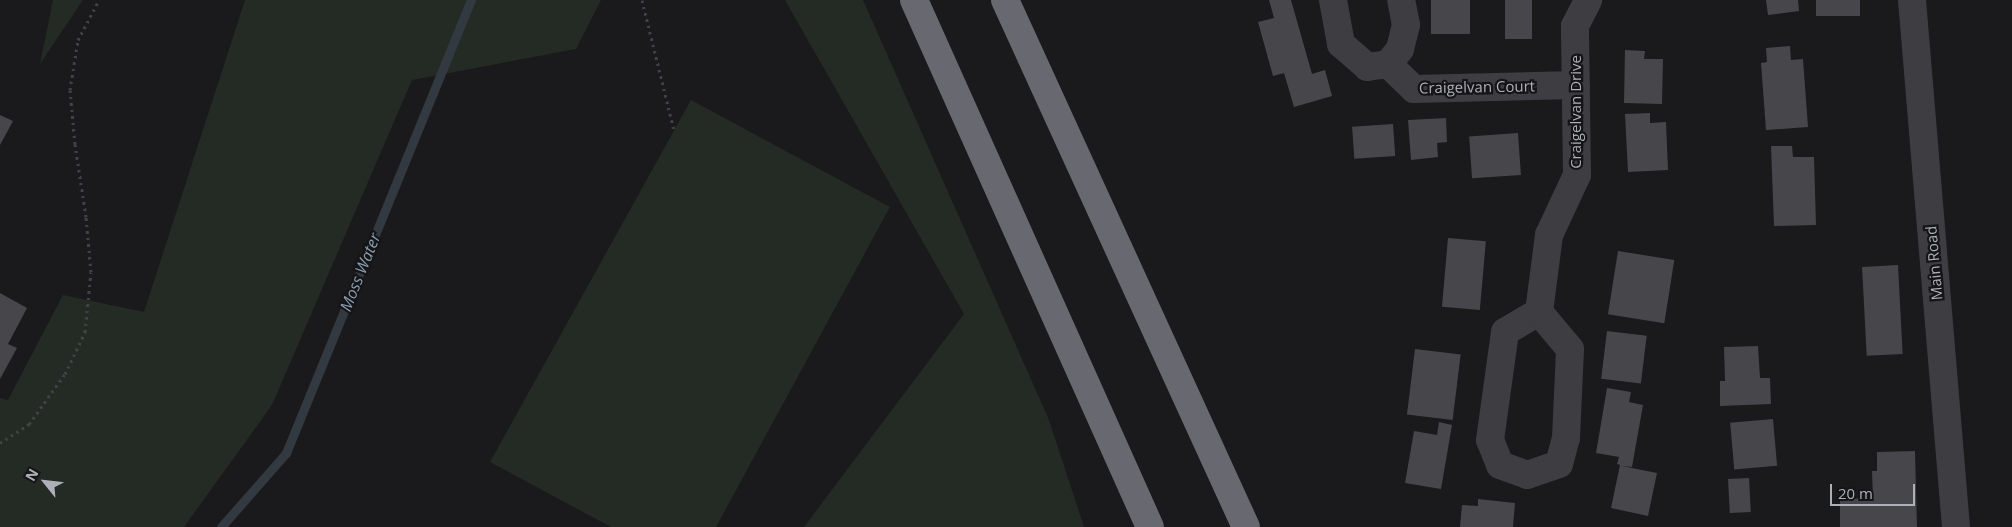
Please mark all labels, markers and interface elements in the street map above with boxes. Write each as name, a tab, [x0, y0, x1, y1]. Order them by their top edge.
street label: Craigelvan Drive	[1567, 55, 1585, 169]
street label: Craigelvan Court	[1419, 77, 1535, 97]
street label: Main Road	[1922, 225, 1946, 301]
water label: Moss Water	[336, 230, 384, 314]
north arrow	[20, 457, 70, 507]
text: N	[20, 465, 43, 484]
scale bar	[1832, 474, 1917, 506]
text: 20 m	[1838, 483, 1873, 503]

